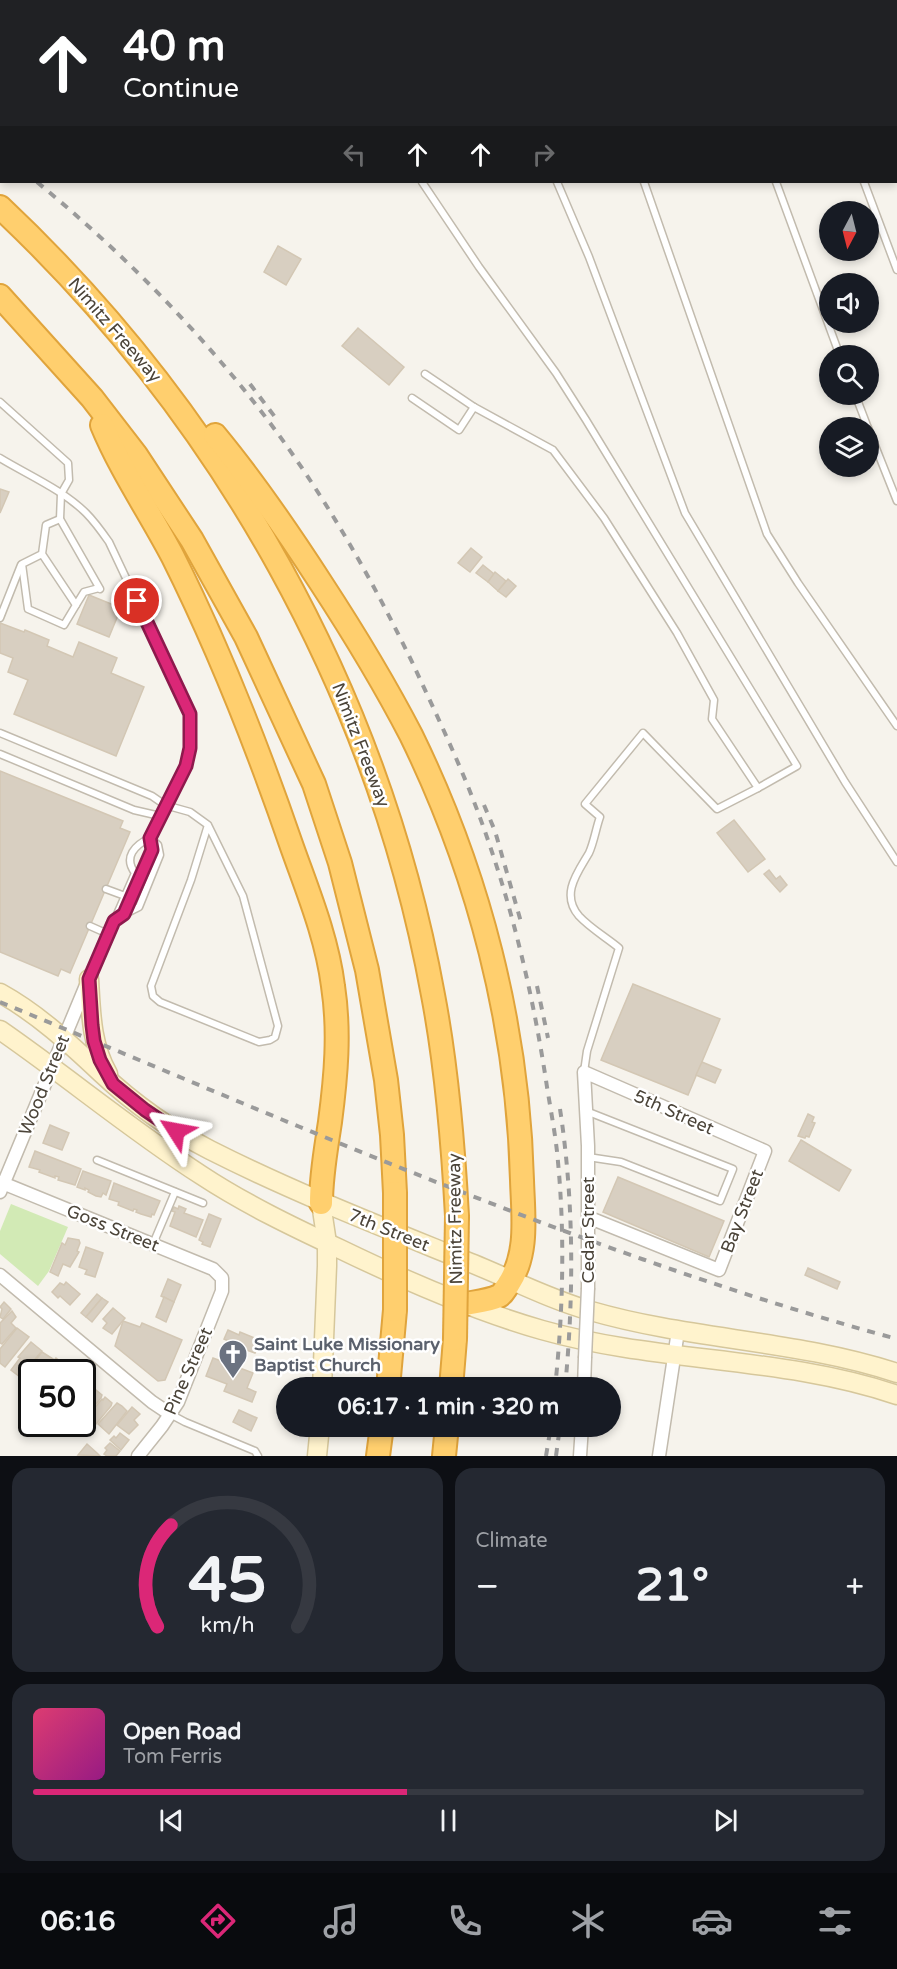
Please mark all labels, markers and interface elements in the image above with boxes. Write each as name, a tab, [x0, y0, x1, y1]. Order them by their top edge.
text: 40 m	[123, 21, 225, 72]
icon: ahead	[24, 24, 102, 102]
text: Continue	[123, 72, 239, 105]
icon: left	[338, 138, 371, 171]
icon: ahead	[401, 138, 434, 171]
icon: ahead	[464, 138, 497, 171]
icon: right	[527, 138, 560, 171]
north arrow	[819, 201, 879, 261]
map controls	[819, 201, 879, 477]
street label: Nimitz Freeway	[64, 273, 167, 387]
button: sound	[819, 273, 879, 333]
button: search	[819, 345, 879, 405]
button: layers	[819, 417, 879, 477]
pin	[111, 575, 162, 626]
icon: arrive	[120, 584, 153, 617]
street label: Nimitz Freeway	[327, 680, 395, 811]
street label: Wood Street	[14, 1031, 74, 1139]
street label: 5th Street	[631, 1085, 718, 1139]
position arrow	[144, 1099, 208, 1163]
street label: Nimitz Freeway	[443, 1153, 467, 1285]
street label: Bay Street	[716, 1166, 768, 1256]
street label: Cedar Street	[577, 1176, 599, 1283]
street label: Goss Street	[63, 1199, 163, 1257]
street label: 7th Street	[345, 1204, 433, 1256]
street label: Pine Street	[159, 1324, 217, 1418]
place label: Saint Luke Missionary Baptist Church	[254, 1333, 440, 1376]
church icon: Saint Luke Missionary Baptist Church	[217, 1338, 249, 1380]
speed limit sign: 50	[18, 1359, 96, 1437]
text: 06:17 · 1 min · 320 m	[338, 1394, 559, 1420]
text: Climate	[476, 1529, 548, 1553]
text: 45	[188, 1544, 266, 1619]
text: 21°	[635, 1559, 709, 1613]
text: −	[476, 1567, 499, 1606]
text: +	[845, 1567, 864, 1606]
text: km/h	[200, 1612, 254, 1638]
text: Open Road	[123, 1719, 241, 1745]
text: Tom Ferris	[123, 1745, 222, 1769]
icon: previous	[155, 1804, 188, 1837]
icon: pause	[432, 1804, 465, 1837]
icon: next	[709, 1804, 742, 1837]
icon: directions	[197, 1900, 239, 1942]
icon: music	[320, 1900, 362, 1942]
icon: phone	[444, 1900, 486, 1942]
icon: climate	[567, 1900, 609, 1942]
icon: car	[691, 1900, 733, 1942]
icon: filters	[814, 1900, 856, 1942]
text: 06:16	[41, 1905, 116, 1938]

